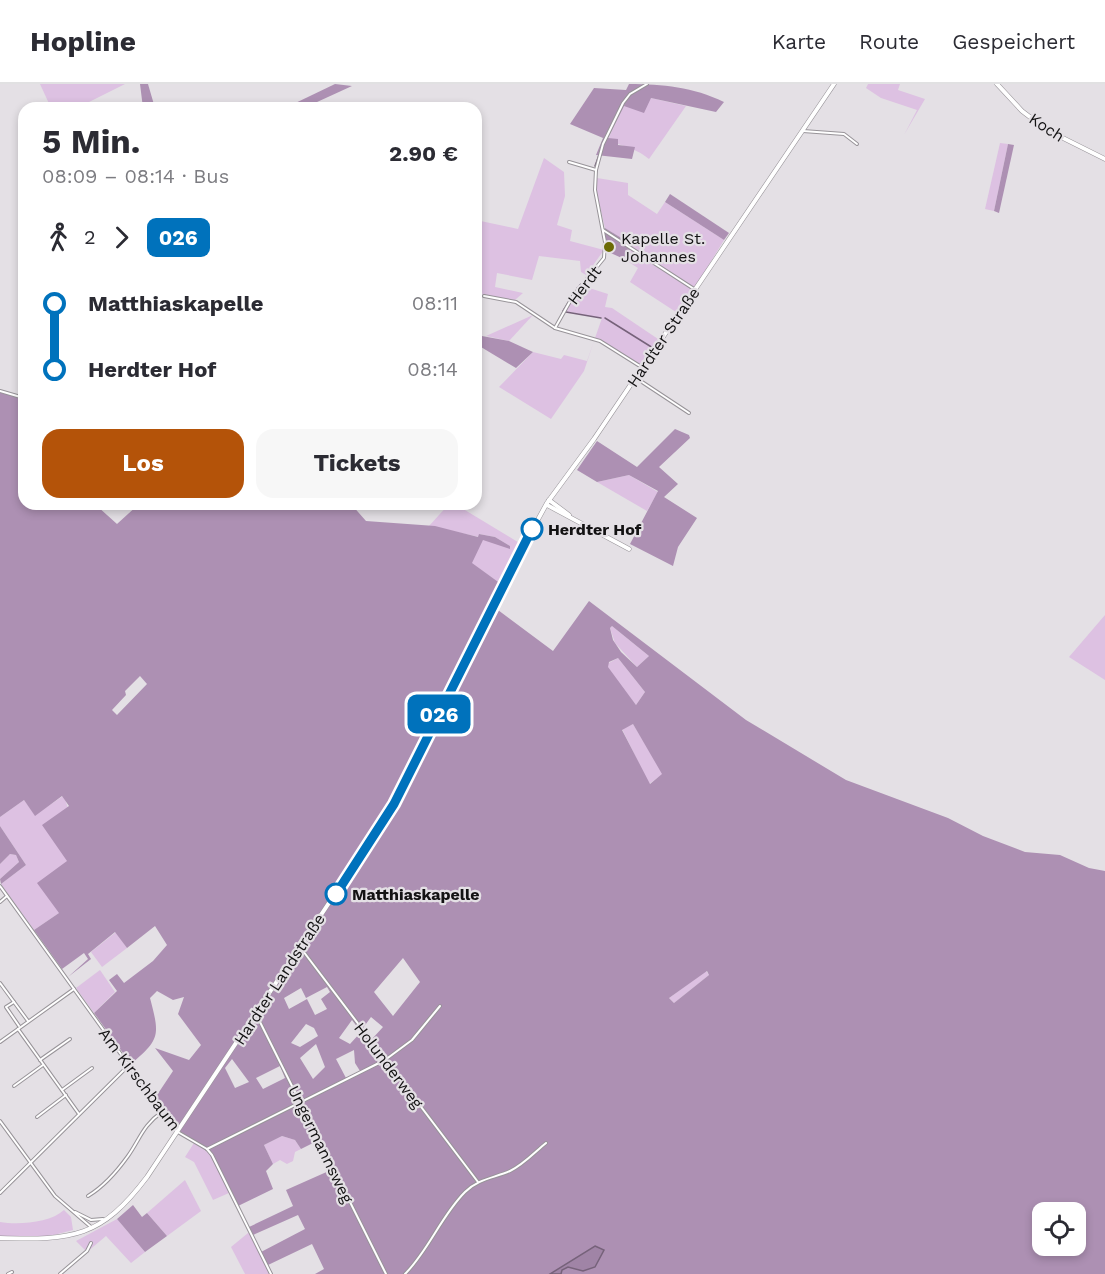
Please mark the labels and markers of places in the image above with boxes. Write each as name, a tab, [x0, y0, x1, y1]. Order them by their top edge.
place label: Kapelle St. Johannes	[621, 229, 705, 266]
marker: Kapelle St. Johannes	[602, 240, 616, 254]
marker: Herdter Hof	[521, 518, 543, 540]
place label: Herdter Hof	[548, 520, 642, 539]
marker: Matthiaskapelle	[325, 883, 347, 905]
place label: Matthiaskapelle	[352, 885, 480, 904]

